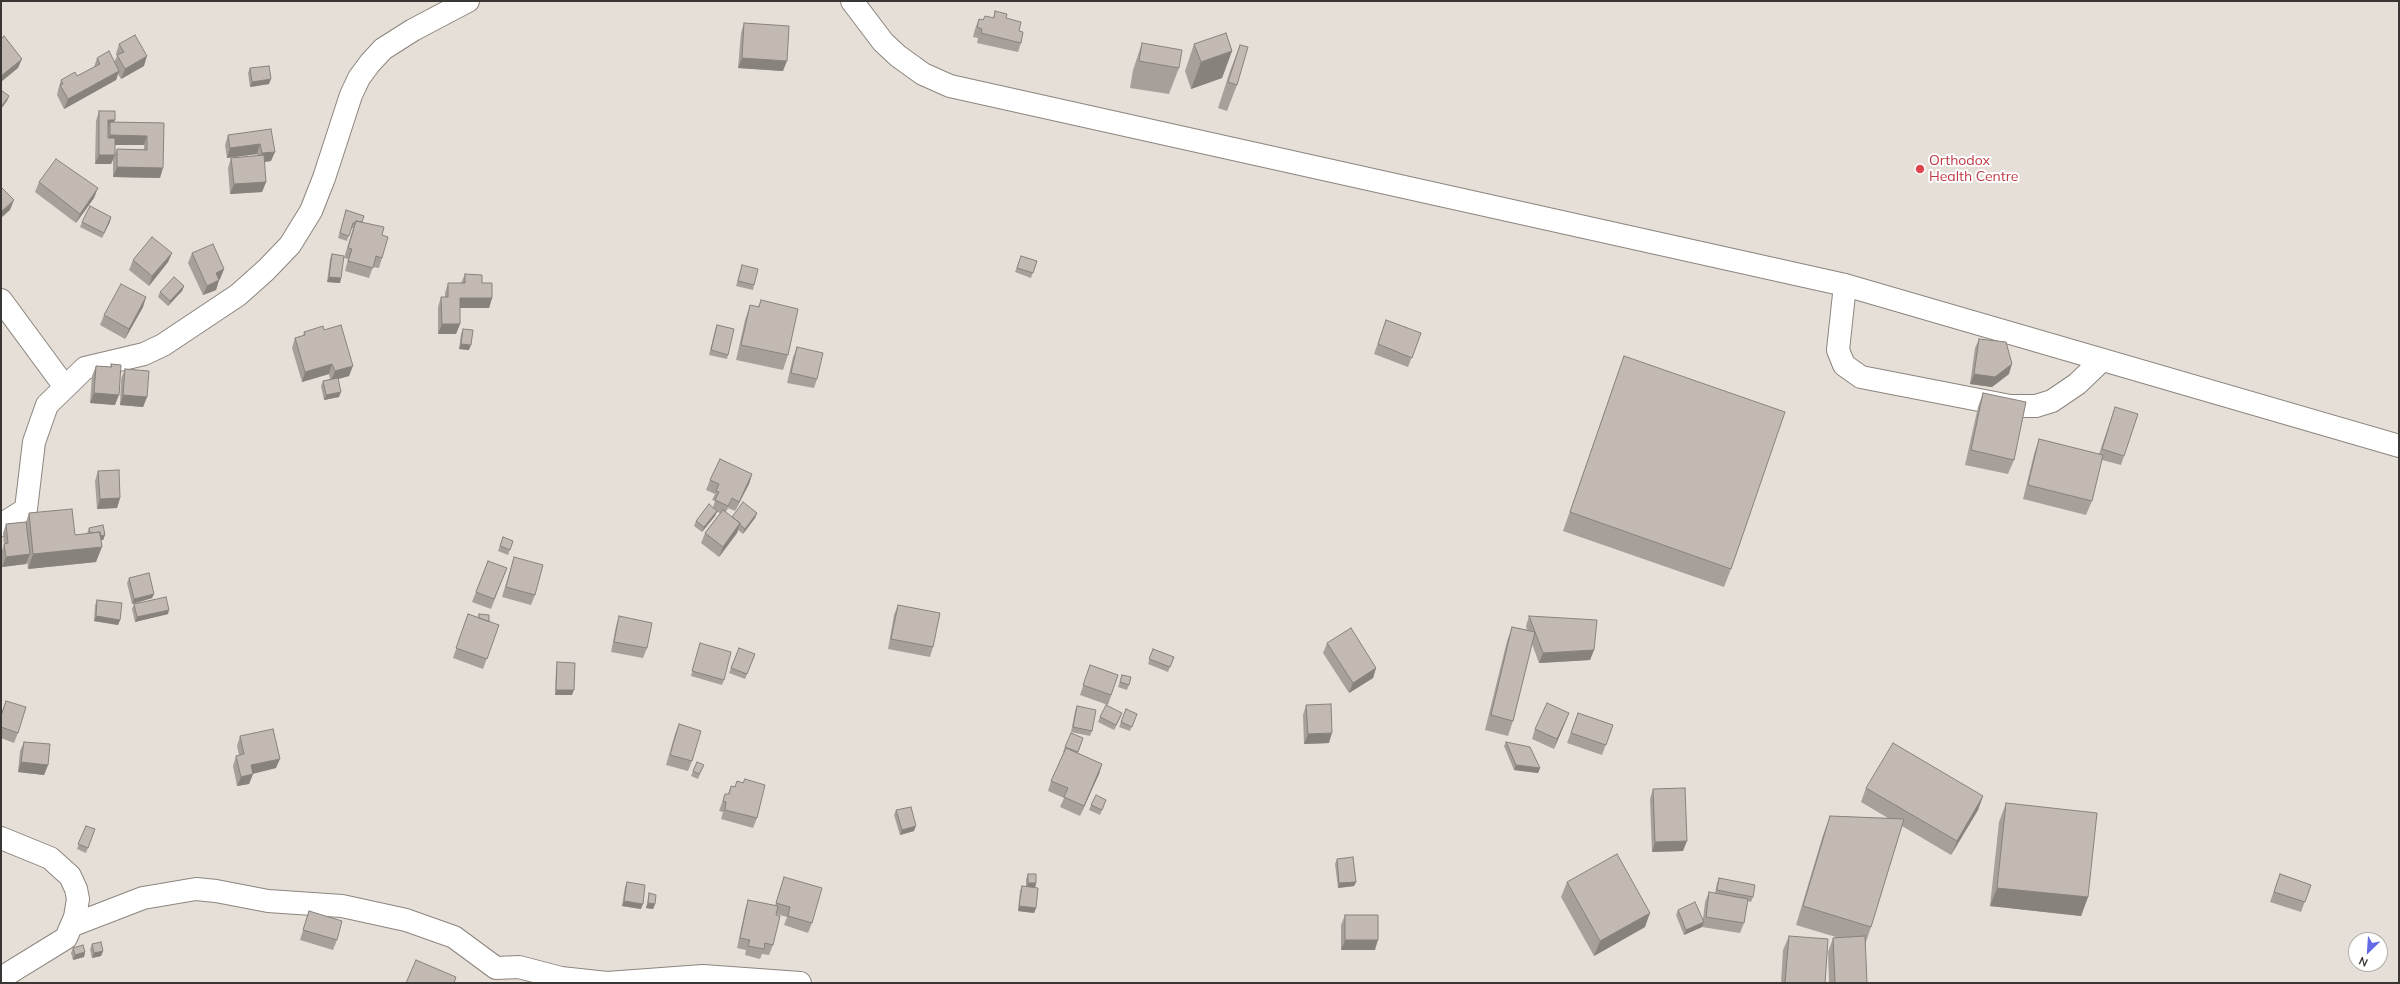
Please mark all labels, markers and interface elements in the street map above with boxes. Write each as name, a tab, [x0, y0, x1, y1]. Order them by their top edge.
place label: Orthodox Health Centre	[1929, 153, 2018, 186]
marker: Orthodox Health Centre	[1914, 163, 1926, 175]
north arrow	[2348, 932, 2388, 972]
text: N	[2357, 954, 2370, 970]

